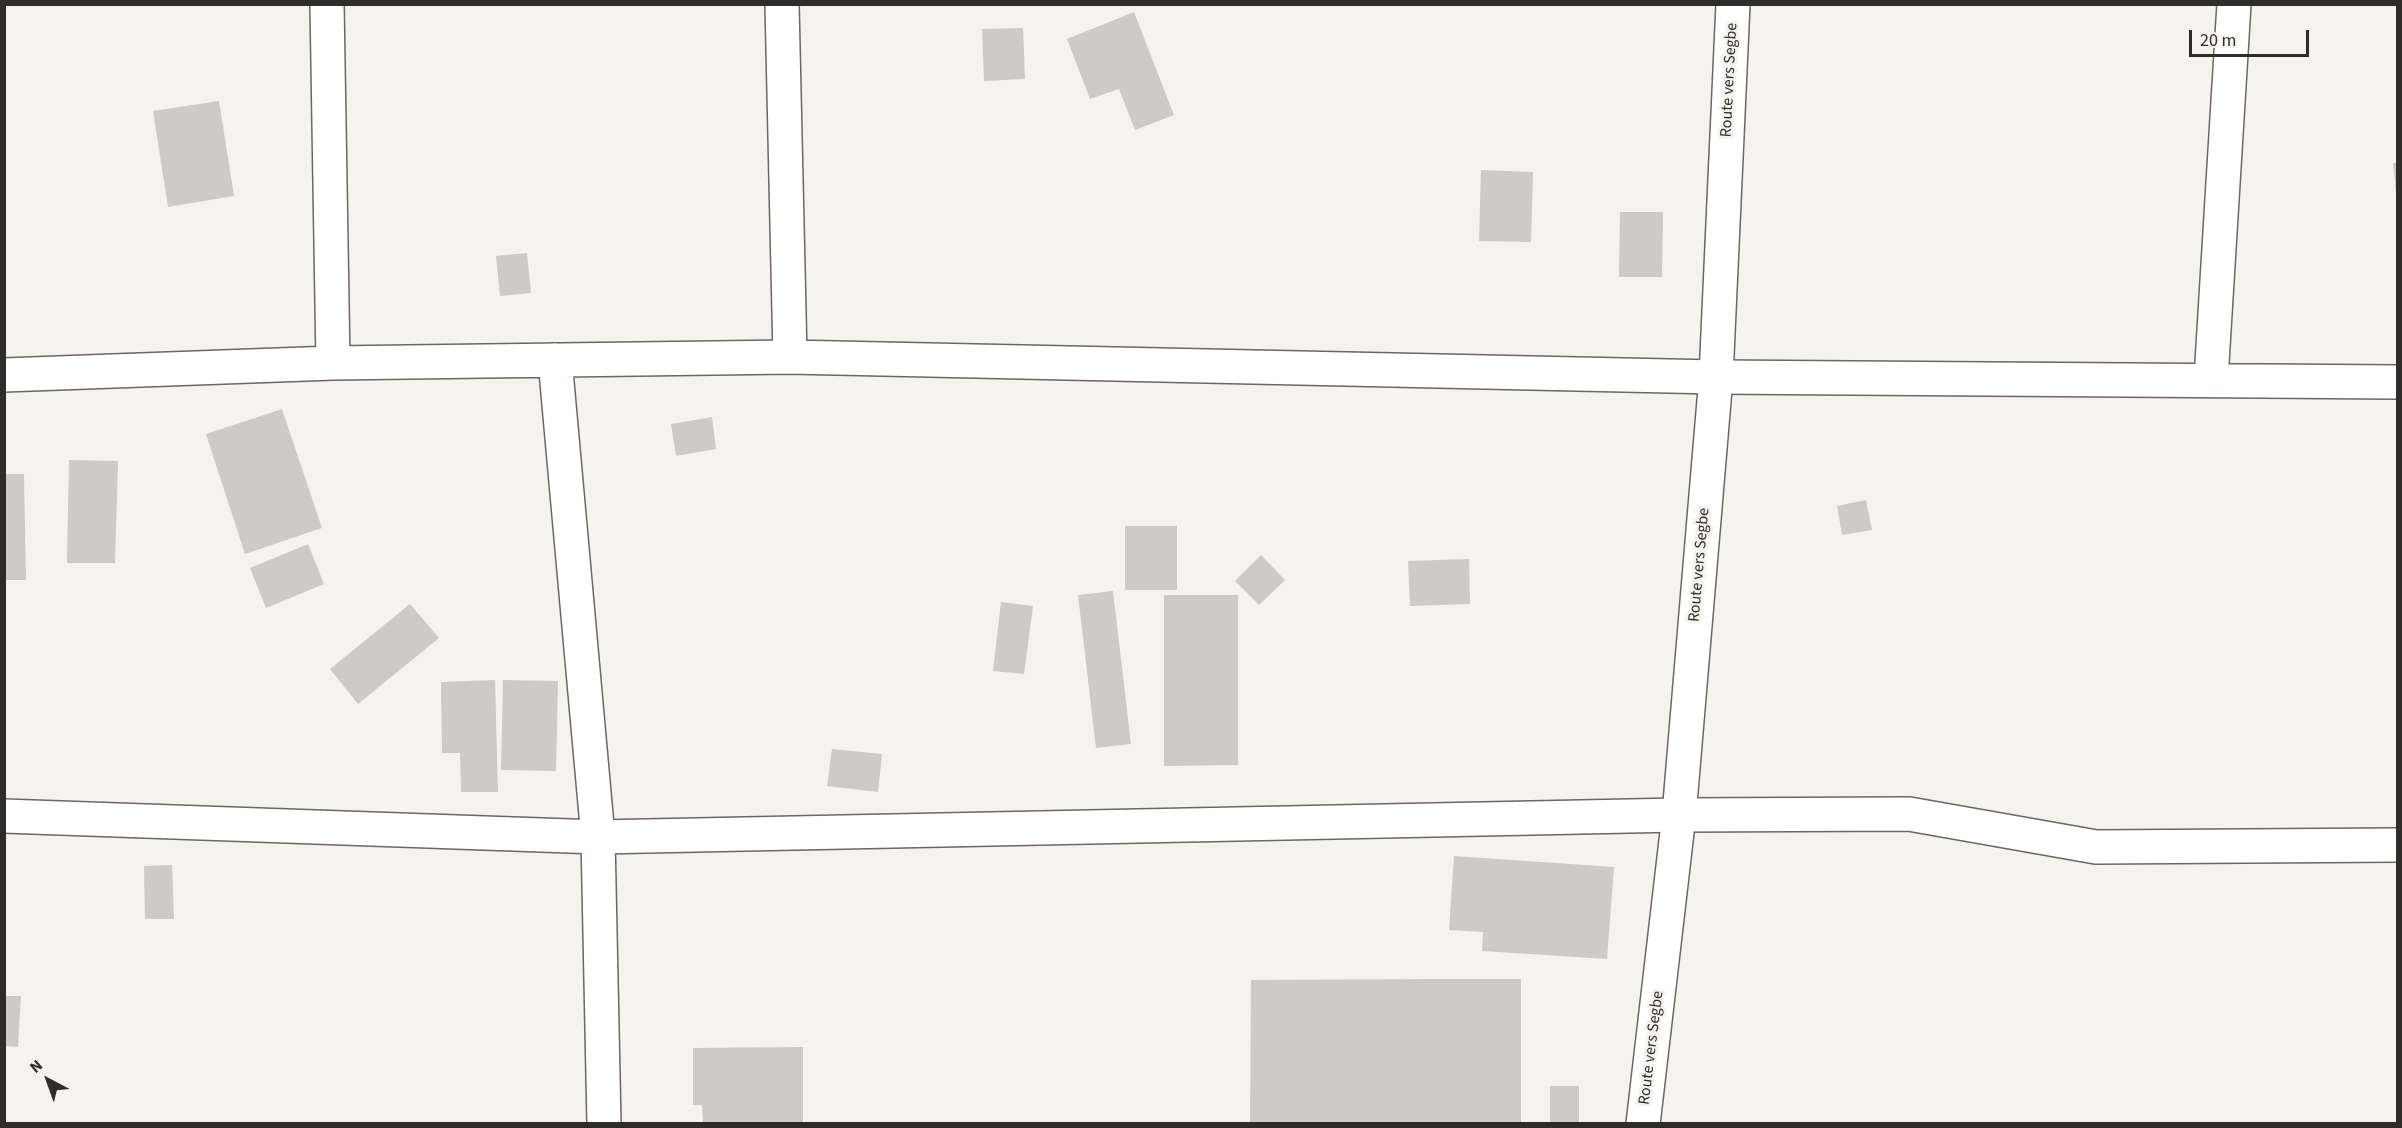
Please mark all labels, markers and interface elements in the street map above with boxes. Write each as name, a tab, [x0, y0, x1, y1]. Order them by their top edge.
scale bar	[2192, 18, 2312, 56]
street label: Route vers Segbe	[1717, 22, 1743, 138]
text: 20 m	[2200, 28, 2236, 53]
street label: Route vers Segbe	[1685, 507, 1715, 623]
street label: Route vers Segbe	[1635, 990, 1669, 1106]
north arrow	[18, 1050, 78, 1110]
text: N	[25, 1055, 47, 1078]

